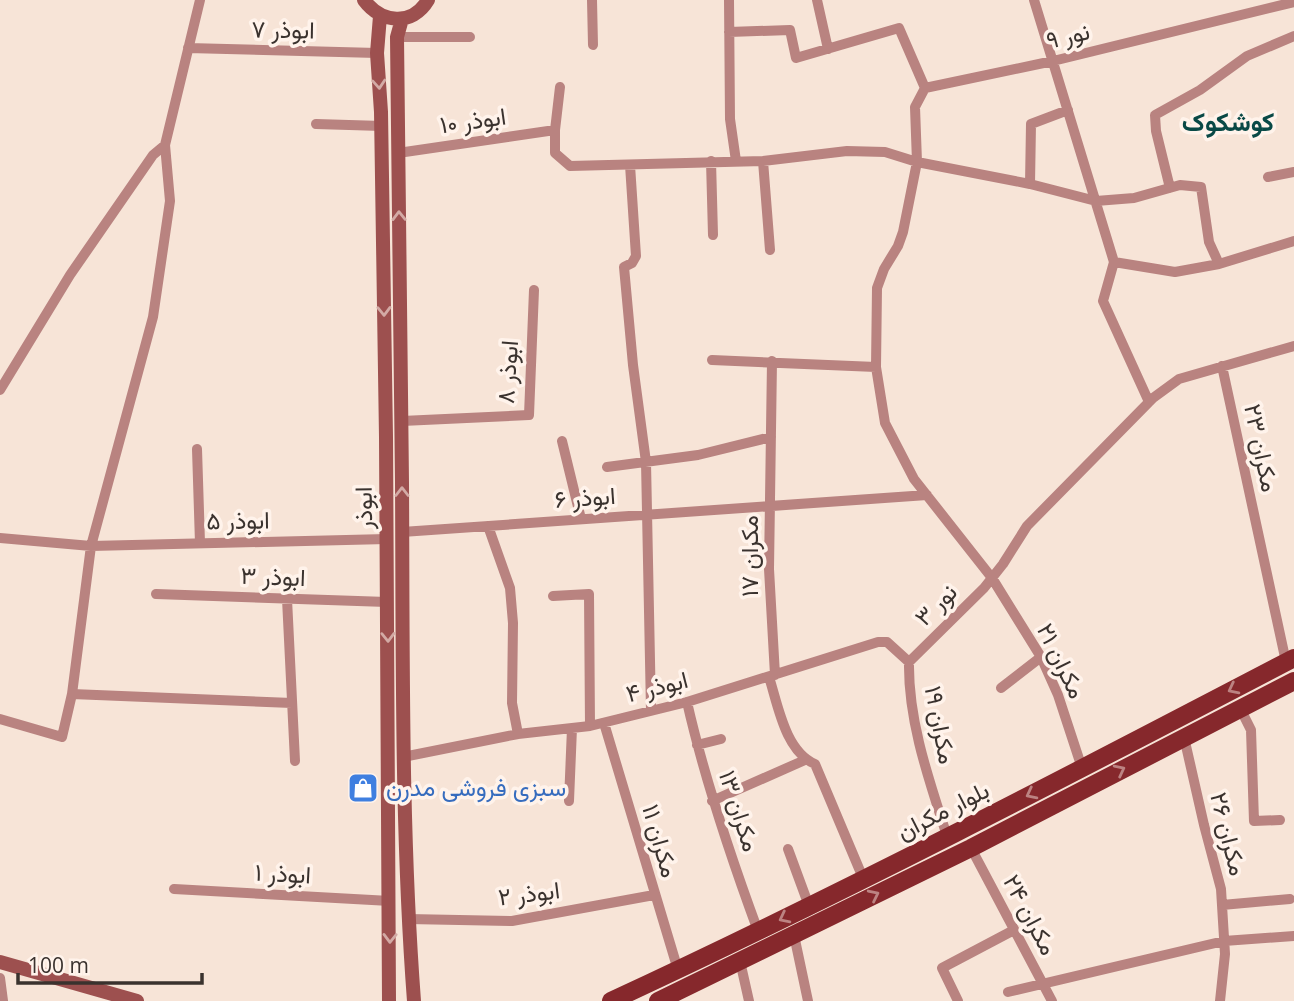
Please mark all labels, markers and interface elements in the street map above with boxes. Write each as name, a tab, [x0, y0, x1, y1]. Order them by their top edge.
street label: ابوذر ۷	[251, 11, 315, 46]
street label: نور ۹	[1043, 13, 1093, 56]
one-way arrow	[371, 78, 386, 89]
street label: ابوذر ۱۰	[438, 99, 508, 140]
district label: کوشکوک	[1182, 103, 1275, 139]
one-way arrow	[391, 210, 407, 220]
one-way arrow	[376, 306, 392, 317]
street label: ابوذر ۸	[488, 339, 525, 405]
street label: مکران ۲۳	[1237, 401, 1288, 495]
street label: ابوذر ۶	[553, 478, 616, 515]
street label: ابوذر	[346, 486, 379, 531]
one-way arrow	[394, 486, 410, 497]
street label: ابوذر ۵	[206, 502, 270, 537]
street label: مکران ۱۷	[732, 515, 765, 597]
street label: ابوذر ۳	[240, 558, 306, 593]
street label: نور ۳	[906, 575, 963, 632]
street label: مکران ۲۱	[1030, 617, 1095, 704]
one-way arrow	[380, 632, 396, 642]
street label: ابوذر ۴	[622, 662, 691, 709]
one-way arrow	[1228, 681, 1241, 695]
street label: مکران ۱۹	[918, 683, 965, 767]
one-way arrow	[1113, 765, 1125, 779]
street label: مکران ۱۳	[712, 766, 769, 855]
place label: سبزی فروشی مدرن	[386, 770, 566, 803]
shop icon: سبزی فروشی مدرن	[346, 771, 380, 805]
street label: بلوار مکران	[890, 772, 994, 847]
one-way arrow	[1026, 785, 1038, 799]
street label: مکران ۲۶	[1203, 788, 1256, 879]
street label: مکران ۱۱	[635, 800, 688, 881]
street label: ابوذر ۱	[254, 855, 312, 890]
street label: مکران ۲۴	[996, 868, 1066, 960]
street label: ابوذر ۲	[496, 872, 562, 913]
one-way arrow	[867, 890, 879, 904]
one-way arrow	[779, 909, 791, 923]
one-way arrow	[382, 933, 398, 943]
scale bar	[18, 942, 201, 986]
text: 100 m	[28, 951, 89, 979]

